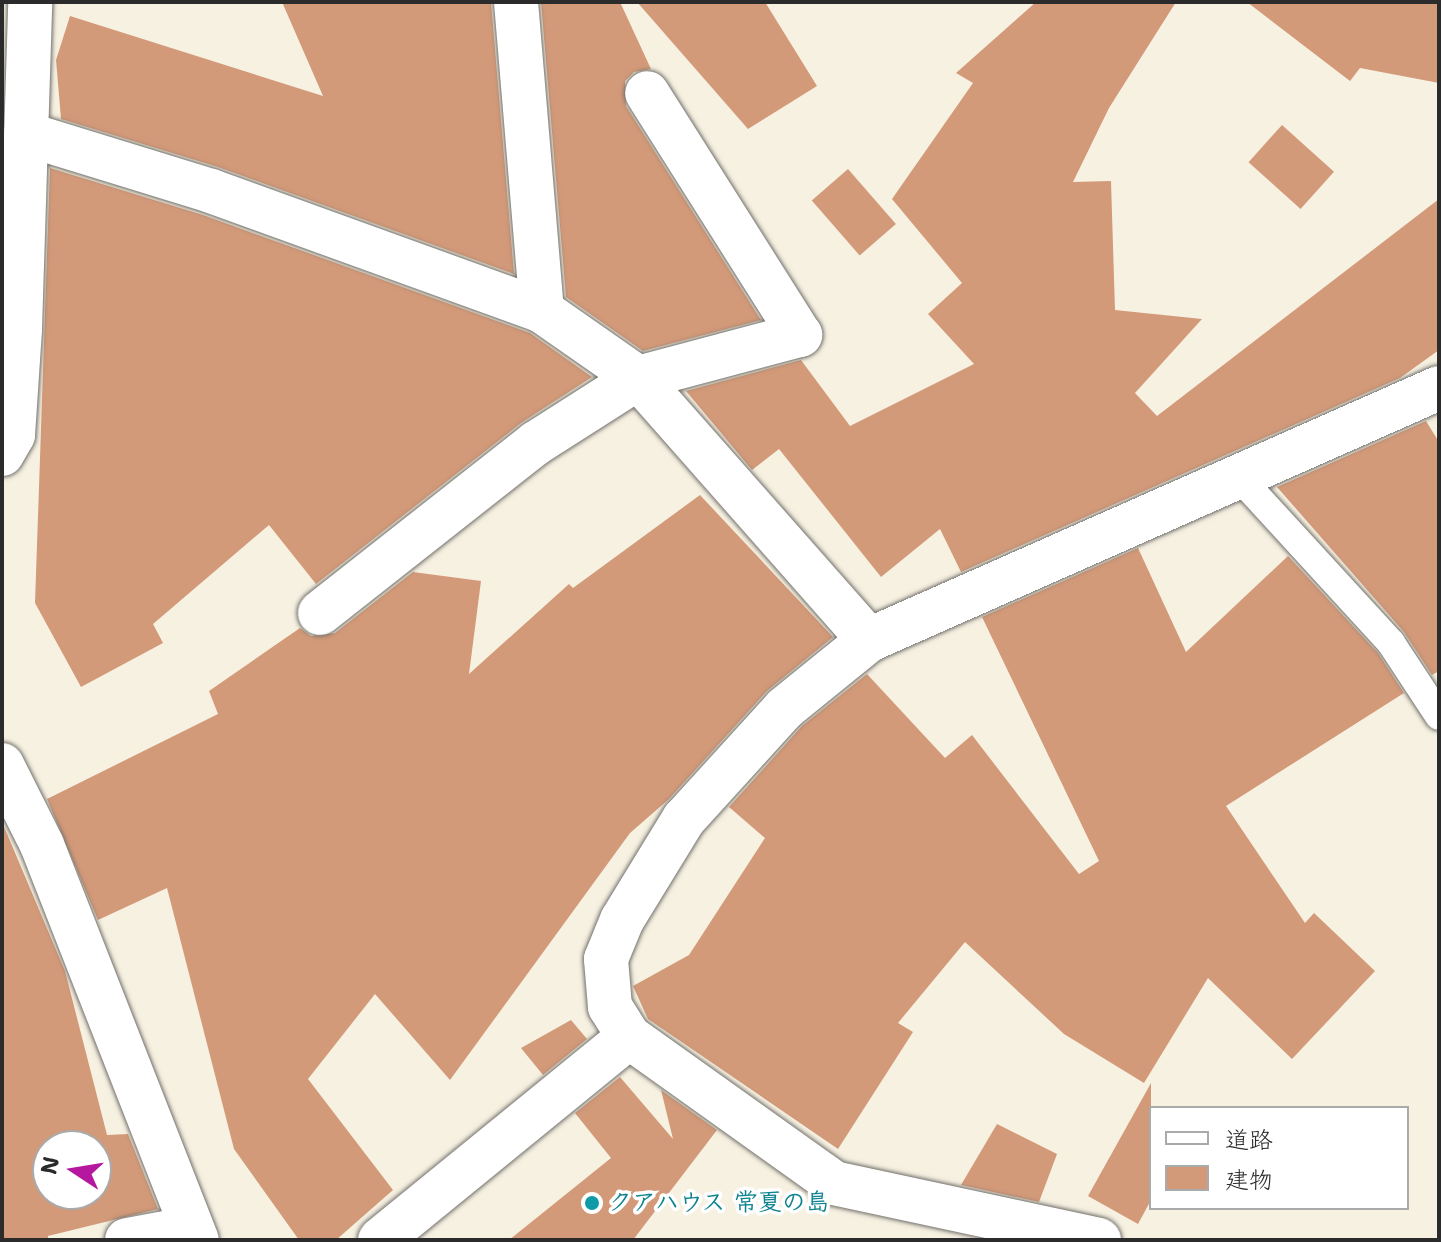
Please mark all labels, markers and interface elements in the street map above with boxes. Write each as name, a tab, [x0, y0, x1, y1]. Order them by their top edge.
legend	[1149, 1106, 1409, 1210]
text: 道路	[1225, 1124, 1273, 1156]
north arrow	[32, 1130, 112, 1210]
text: N	[34, 1154, 66, 1177]
text: 建物	[1225, 1164, 1273, 1196]
place label: クアハウス 常夏の島	[608, 1189, 832, 1217]
marker: クアハウス 常夏の島	[583, 1194, 601, 1212]

